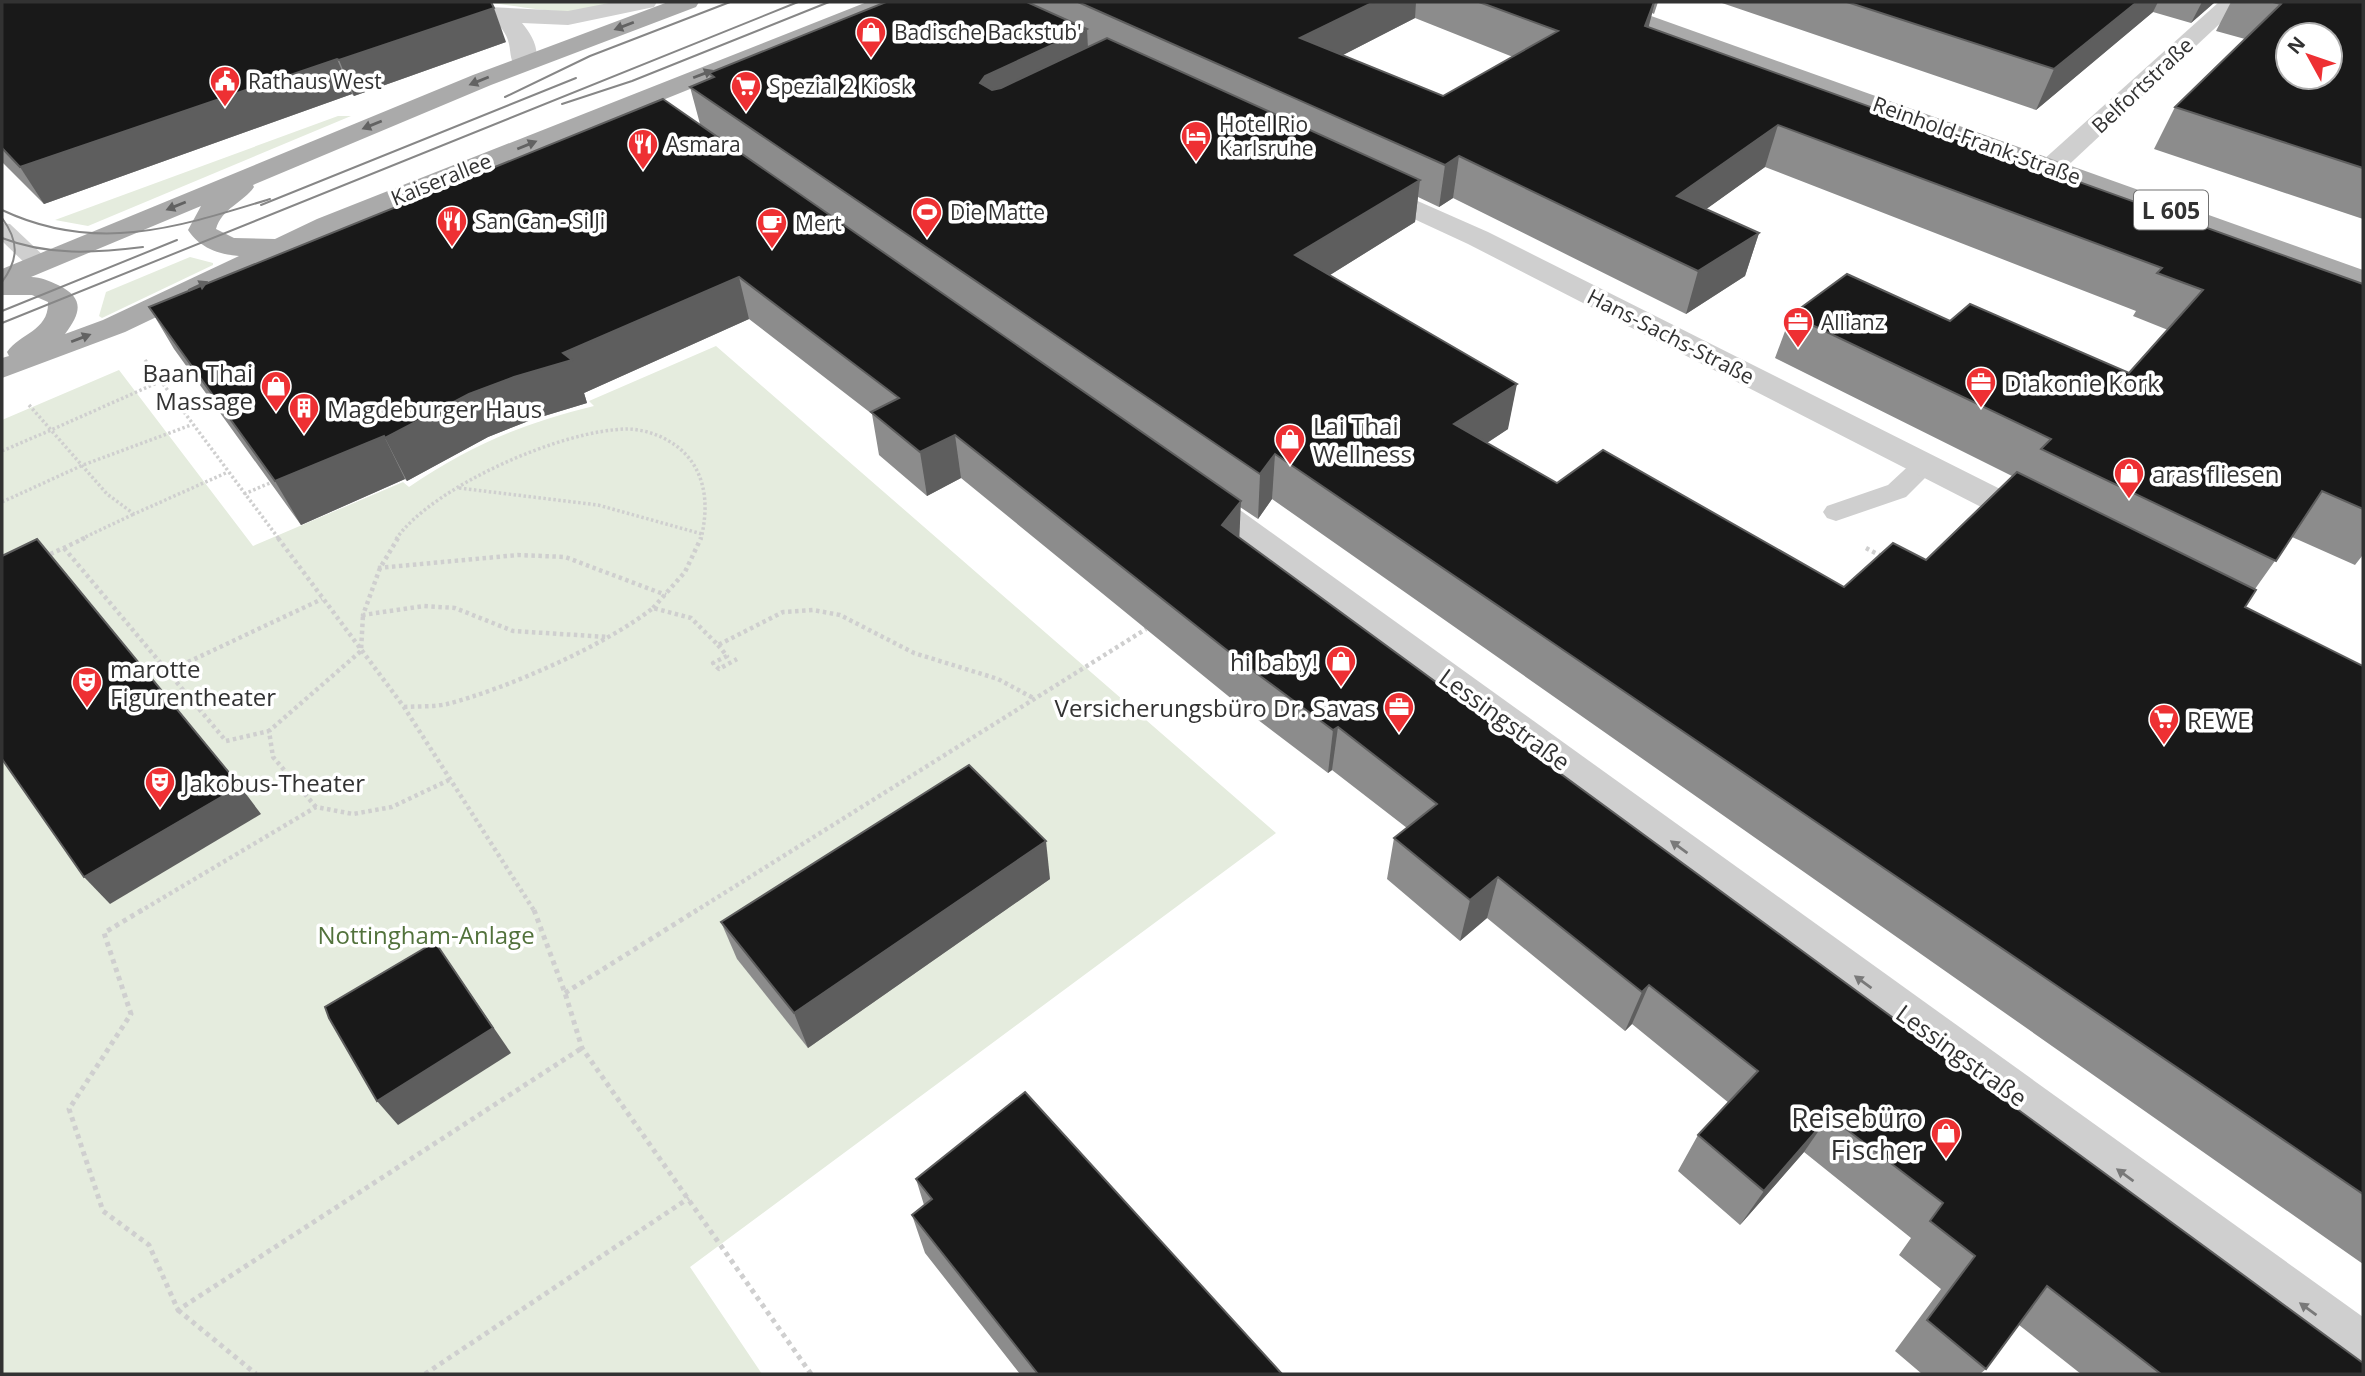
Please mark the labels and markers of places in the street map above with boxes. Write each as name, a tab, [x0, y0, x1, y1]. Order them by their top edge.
shop icon: Badische Backstub'	[854, 15, 888, 59]
place label: Badische Backstub'	[894, 18, 1082, 46]
public building icon: Rathaus West	[208, 64, 242, 108]
place label: Rathaus West	[248, 67, 382, 95]
supermarket icon: Spezial 2 Kiosk	[729, 69, 763, 113]
place label: Spezial 2 Kiosk	[769, 72, 912, 100]
place label: Hotel Rio Karlsruhe	[1219, 110, 1314, 162]
hotel icon: Hotel Rio Karlsruhe	[1179, 119, 1213, 163]
restaurant icon: Asmara	[626, 127, 660, 171]
place label: Asmara	[666, 130, 741, 158]
sports icon: Die Matte	[910, 195, 944, 239]
place label: Die Matte	[950, 198, 1045, 226]
restaurant icon: San Can - Si Ji	[435, 204, 469, 248]
cafe icon: Mert	[755, 206, 789, 250]
place label: San Can - Si Ji	[475, 207, 605, 235]
place label: Mert	[795, 209, 842, 237]
office icon: Allianz	[1781, 305, 1815, 349]
place label: Allianz	[1821, 308, 1885, 336]
place label: Baan Thai Massage	[143, 356, 253, 417]
office icon: Diakonie Kork	[1964, 365, 1998, 409]
place label: Diakonie Kork	[2004, 366, 2160, 399]
shop icon: Baan Thai Massage	[259, 369, 293, 413]
building icon: Magdeburger Haus	[287, 391, 321, 435]
place label: Magdeburger Haus	[327, 392, 542, 425]
place label: Lai Thai Wellness	[1313, 409, 1412, 470]
shop icon: Lai Thai Wellness	[1273, 422, 1307, 466]
shop icon: aras fliesen	[2112, 456, 2146, 500]
place label: aras fliesen	[2152, 457, 2279, 490]
shop icon: hi baby!	[1324, 644, 1358, 688]
place label: hi baby!	[1230, 645, 1318, 678]
place label: marotte Figurentheater	[110, 652, 276, 713]
theatre icon: marotte Figurentheater	[70, 665, 104, 709]
office icon: Versicherungsbüro Dr. Savas	[1382, 690, 1416, 734]
place label: Versicherungsbüro Dr. Savas	[1055, 691, 1376, 724]
supermarket icon: REWE	[2147, 702, 2181, 746]
place label: REWE	[2187, 703, 2251, 736]
theatre icon: Jakobus-Theater	[143, 765, 177, 809]
place label: Jakobus-Theater	[181, 766, 365, 799]
place label: Reisebüro Fischer	[1791, 1098, 1924, 1168]
shop icon: Reisebüro Fischer	[1929, 1116, 1963, 1160]

